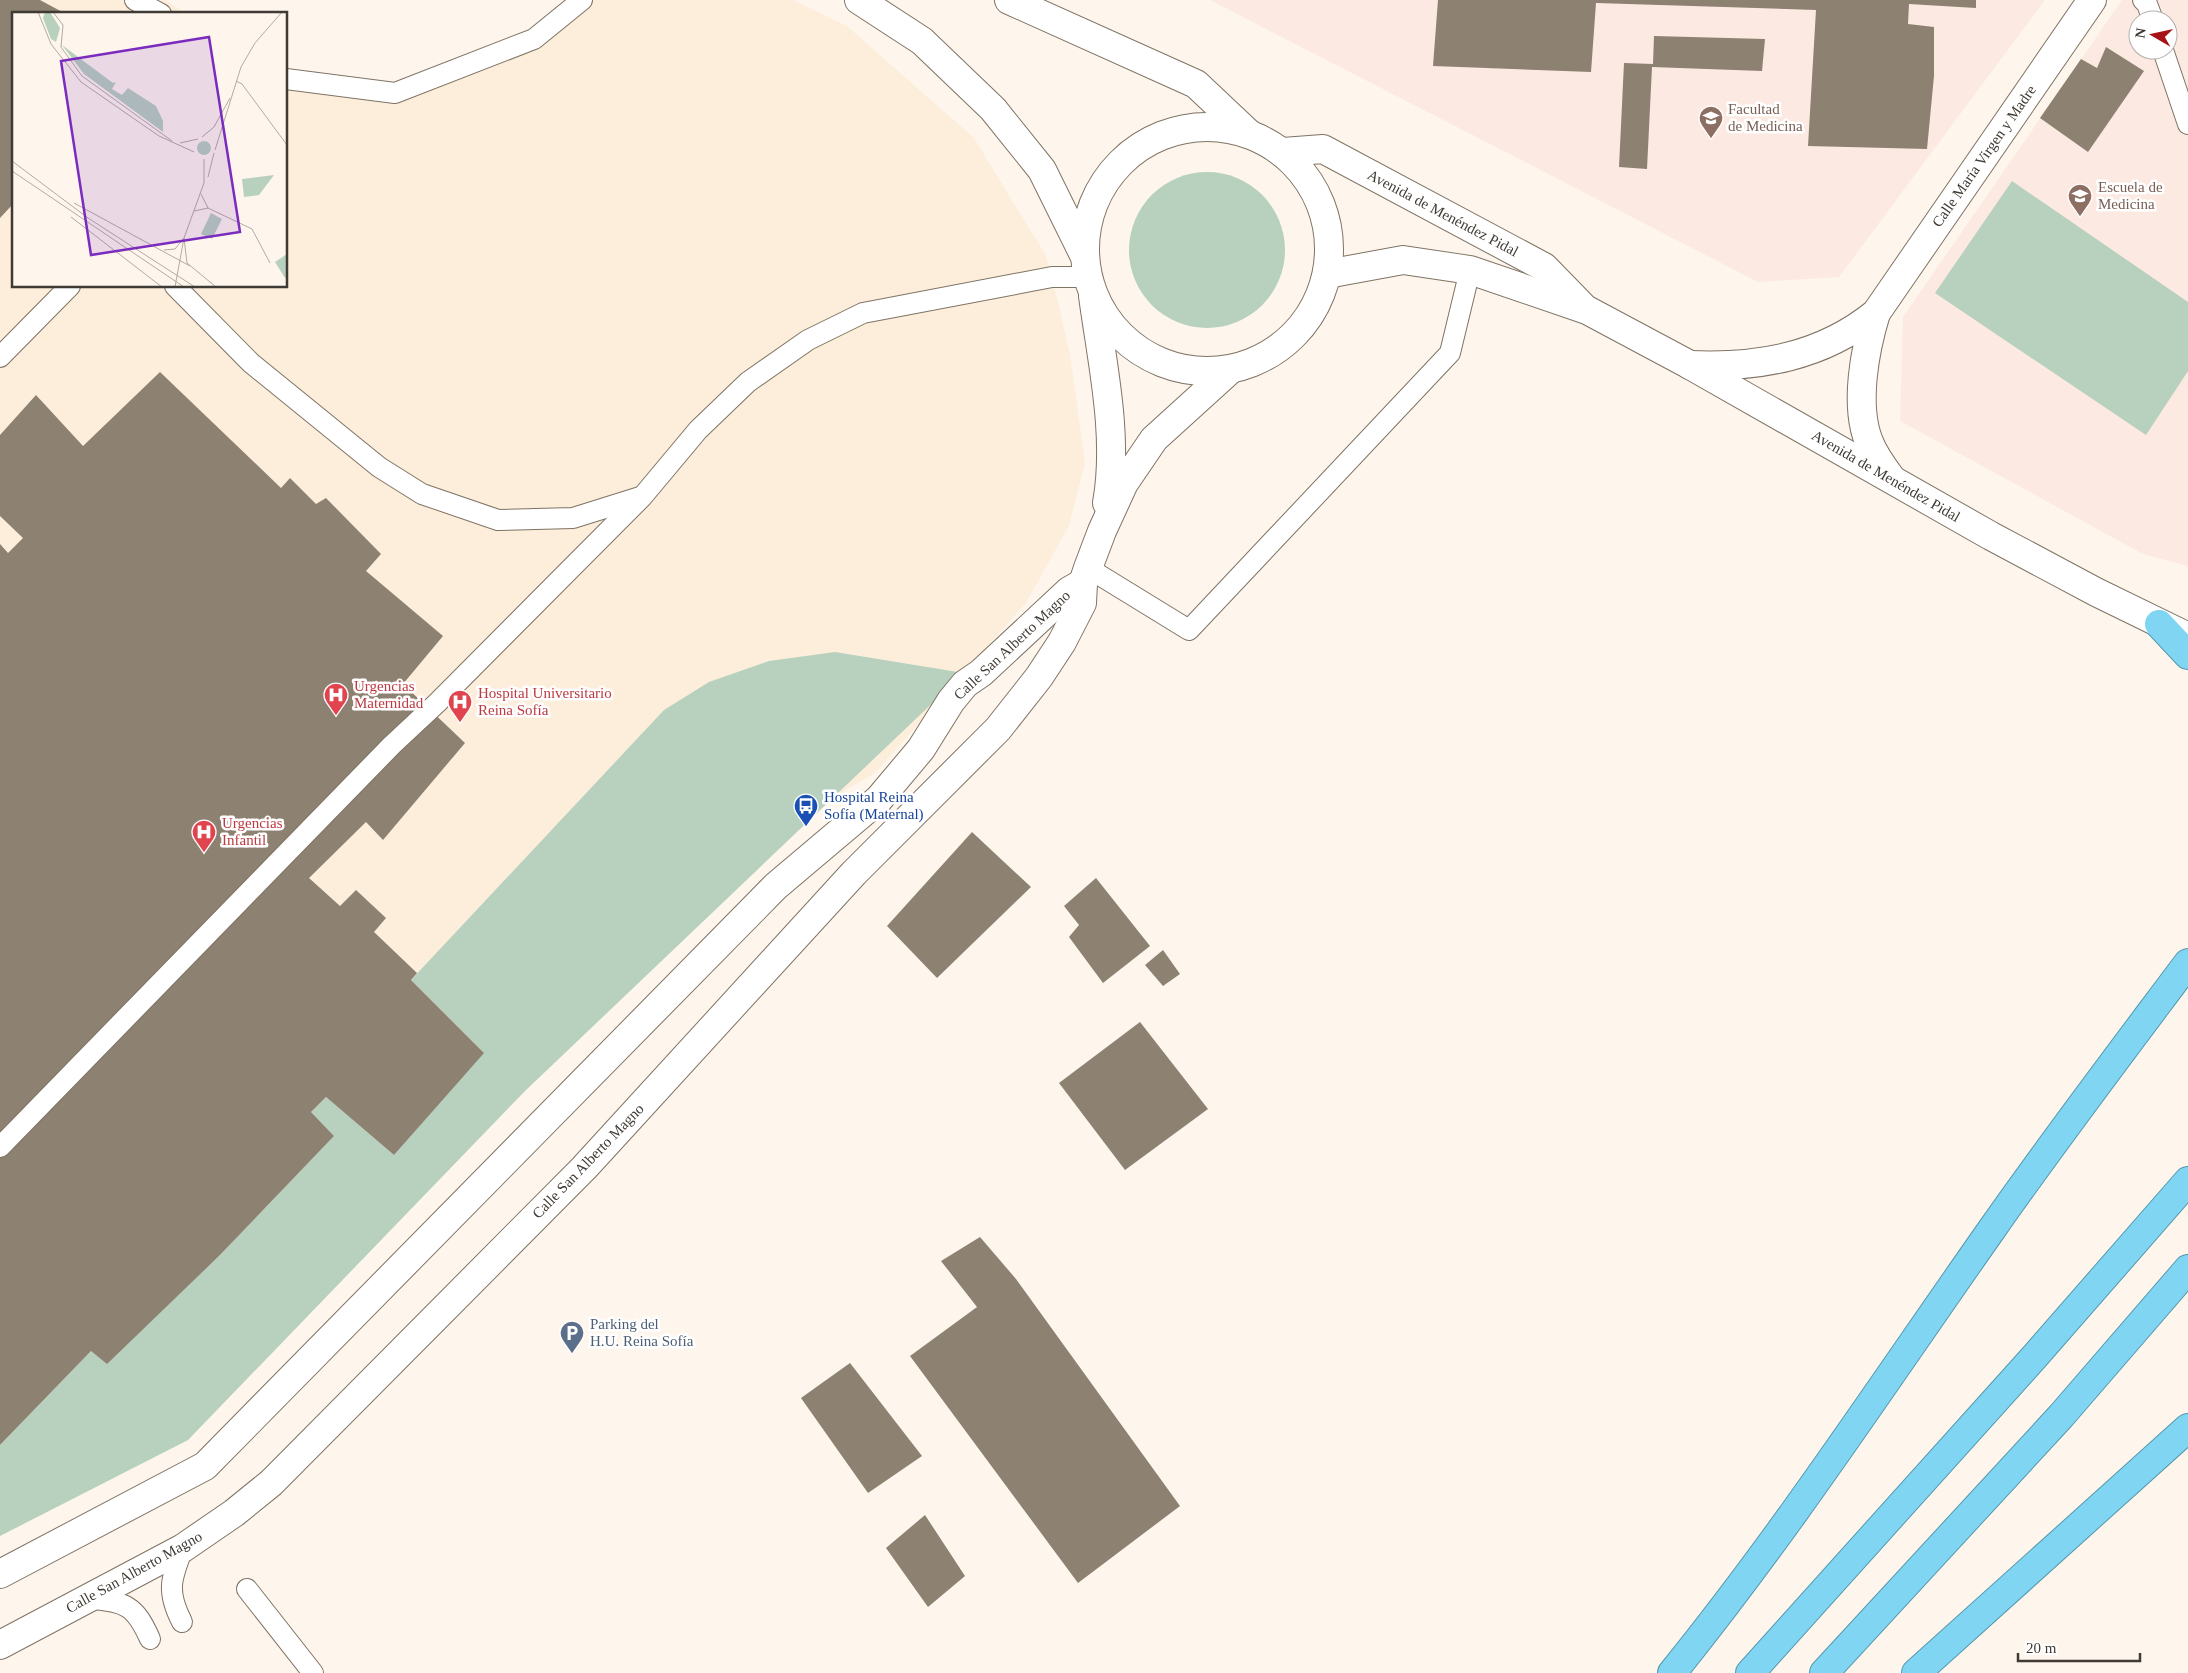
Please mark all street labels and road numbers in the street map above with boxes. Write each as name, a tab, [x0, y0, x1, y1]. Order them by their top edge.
street label: Calle María Virgen y Madre	[1929, 82, 2039, 230]
street label: Avenida de Menéndez Pidal	[1365, 166, 1521, 260]
street label: Avenida de Menéndez Pidal	[1809, 427, 1963, 525]
street label: Calle San Alberto Magno	[951, 587, 1073, 703]
street label: Calle San Alberto Magno	[529, 1100, 647, 1222]
street label: Calle San Alberto Magno	[63, 1528, 205, 1616]

